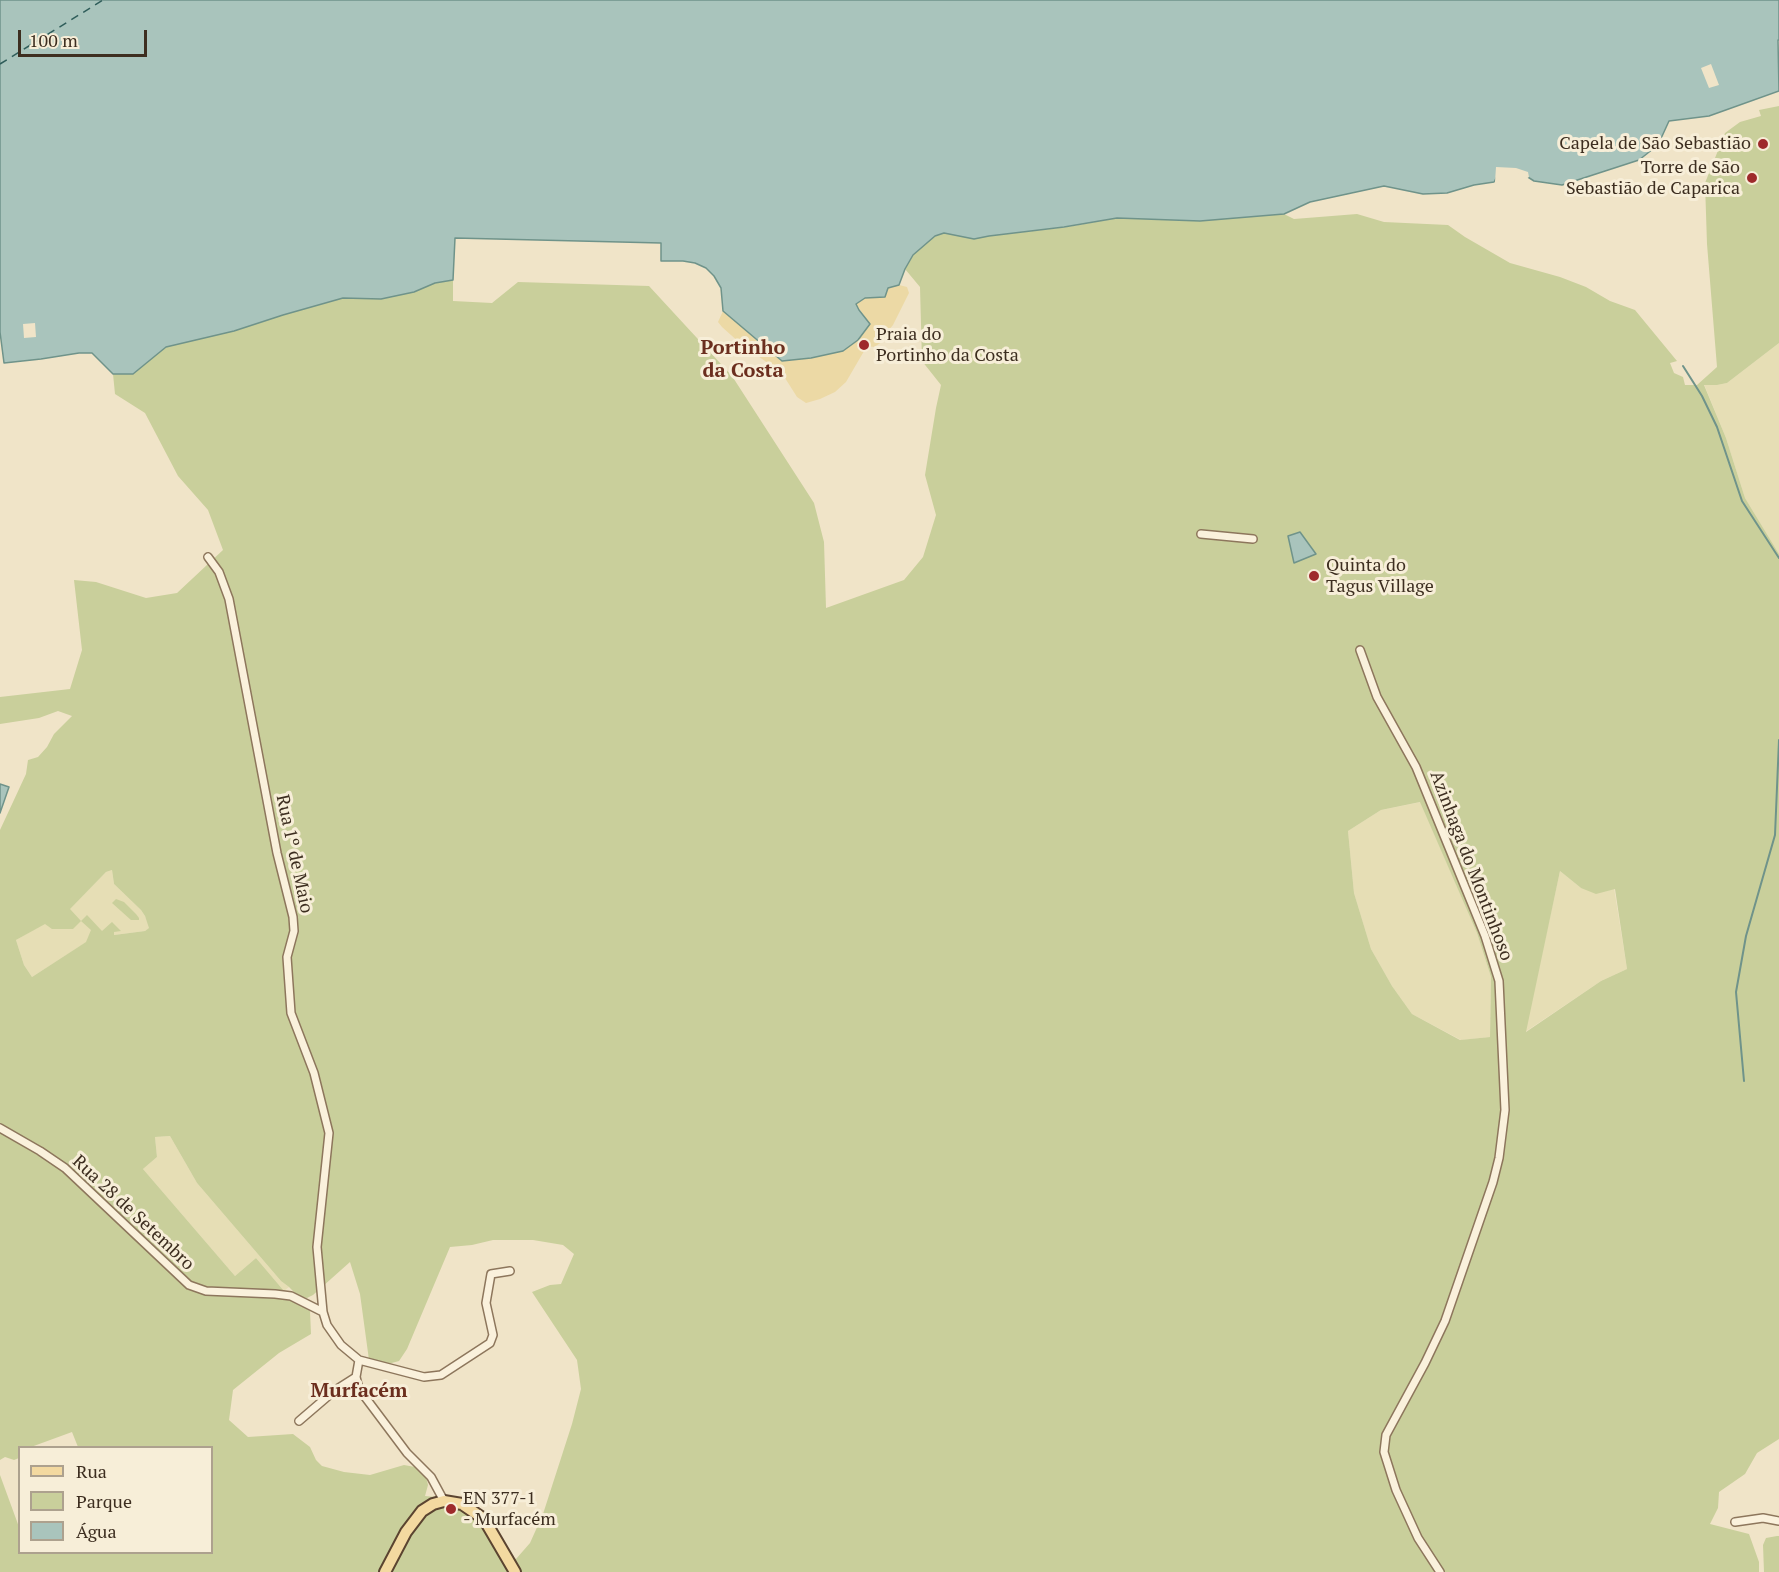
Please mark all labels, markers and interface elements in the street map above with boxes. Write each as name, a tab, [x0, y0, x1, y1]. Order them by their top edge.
scale bar	[21, 18, 150, 56]
text: 100 m	[29, 28, 78, 52]
place label: Capela de São Sebastião	[1559, 133, 1751, 155]
marker: Capela de São Sebastião	[1756, 137, 1770, 151]
place label: Torre de São Sebastião de Caparica	[1566, 157, 1740, 200]
marker: Torre de São Sebastião de Caparica	[1745, 171, 1759, 185]
place label: Praia do Portinho da Costa	[876, 324, 1019, 366]
district label: Portinho da Costa	[701, 336, 785, 383]
marker: Praia do Portinho da Costa	[857, 338, 871, 352]
place label: Quinta do Tagus Village	[1326, 555, 1434, 598]
marker: Quinta do Tagus Village	[1307, 569, 1321, 583]
street label: Azinhaga do Montinhoso	[1425, 768, 1517, 964]
street label: Rua 1º de Maio	[271, 793, 317, 915]
street label: Rua 28 de Setembro	[68, 1151, 198, 1275]
district label: Murfacém	[311, 1379, 407, 1403]
legend	[18, 1446, 213, 1554]
text: Rua	[76, 1459, 107, 1483]
place label: EN 377-1 - Murfacém	[463, 1488, 556, 1530]
text: Parque	[76, 1489, 132, 1513]
marker: EN 377-1 - Murfacém	[444, 1502, 458, 1516]
text: Água	[76, 1519, 117, 1543]

